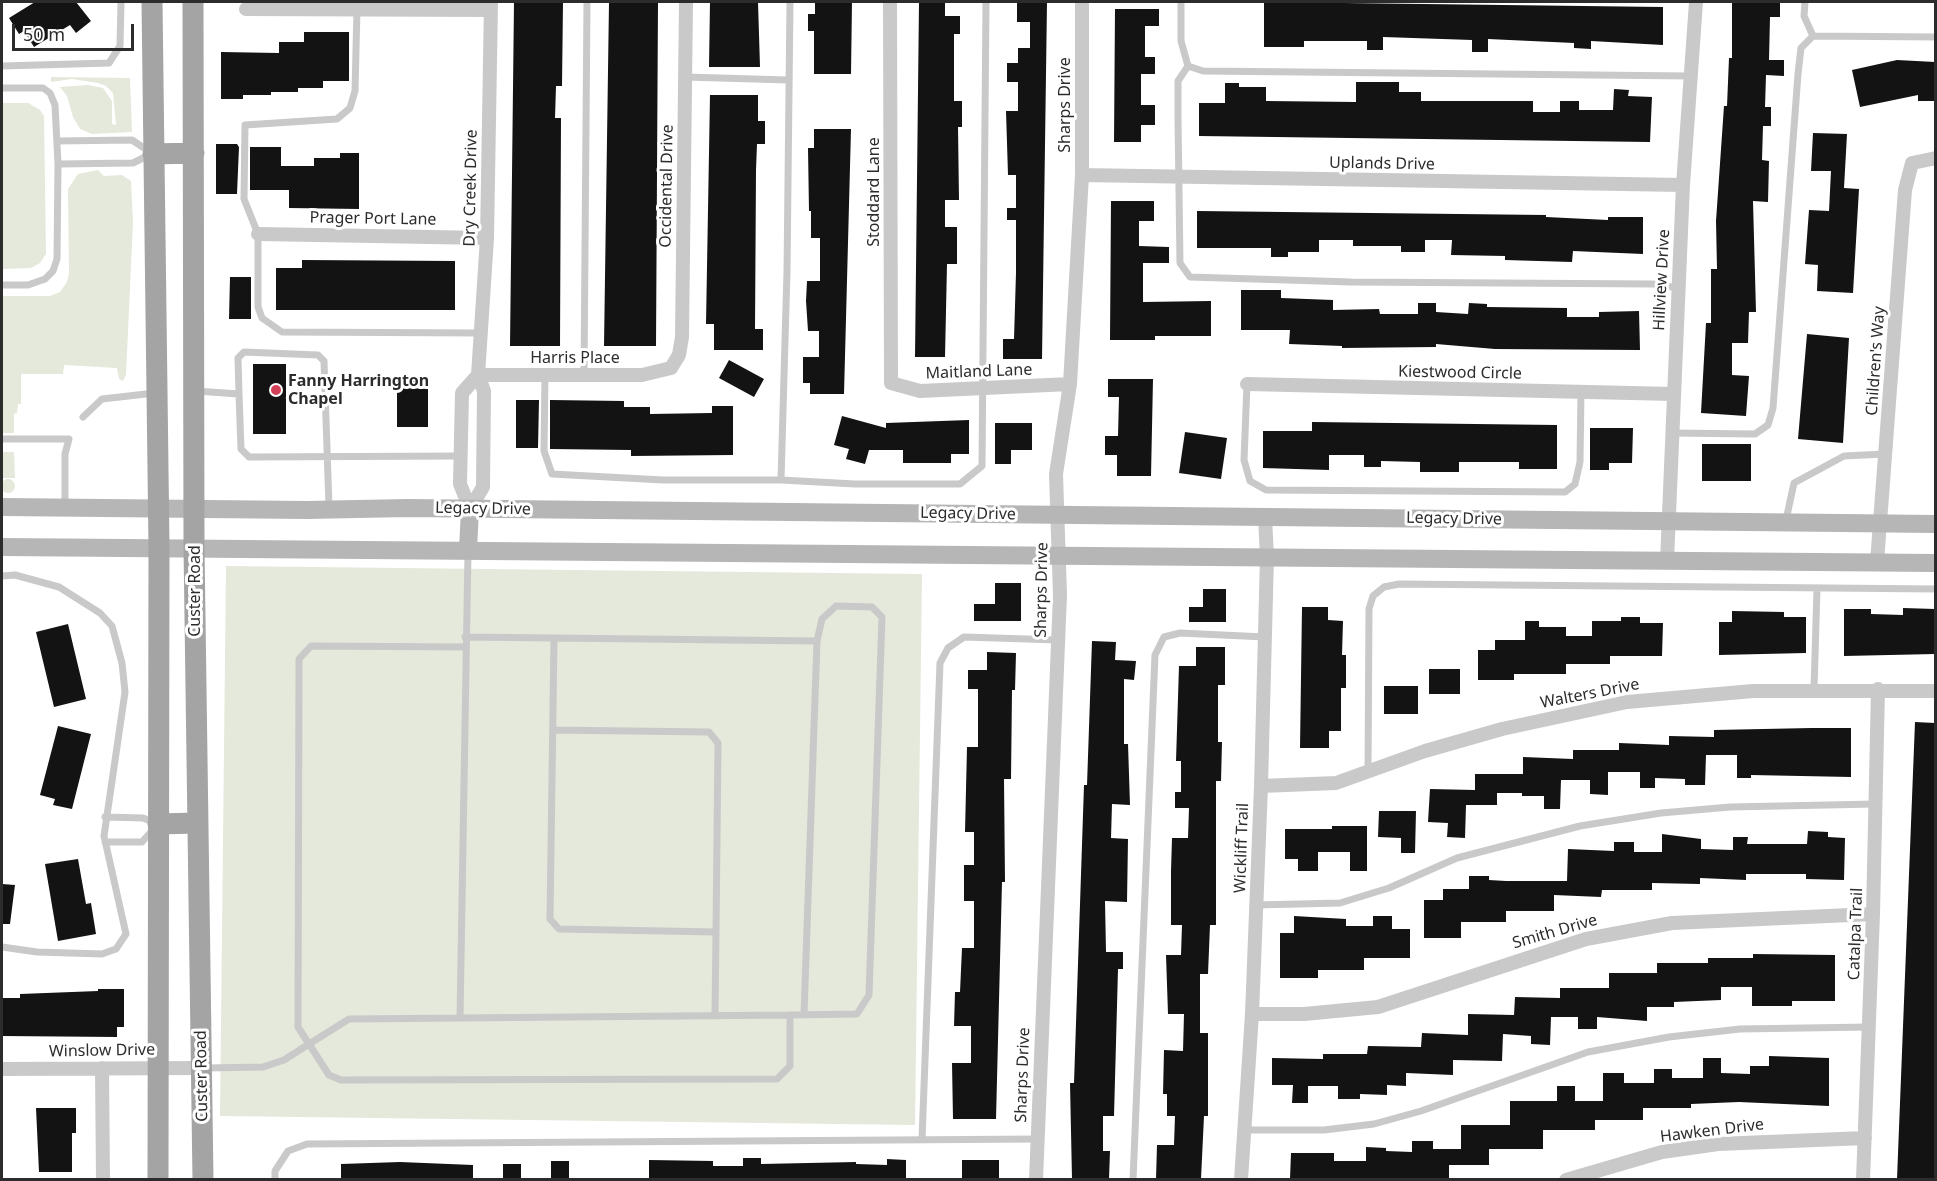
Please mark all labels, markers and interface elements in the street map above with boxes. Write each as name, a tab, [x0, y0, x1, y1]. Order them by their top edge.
scale bar	[15, 12, 136, 50]
text: 50 m	[23, 22, 65, 46]
street label: Sharps Drive	[1055, 57, 1075, 153]
street label: Occidental Drive	[656, 124, 678, 248]
street label: Dry Creek Drive	[460, 129, 482, 247]
street label: Stoddard Lane	[864, 137, 884, 247]
street label: Uplands Drive	[1329, 153, 1435, 175]
street label: Prager Port Lane	[309, 208, 437, 230]
street label: Hillview Drive	[1650, 229, 1674, 331]
street label: Children's Way	[1863, 306, 1889, 416]
street label: Harris Place	[530, 348, 620, 368]
street label: Maitland Lane	[925, 361, 1033, 383]
street label: Kiestwood Circle	[1398, 362, 1522, 384]
place label: Fanny Harrington Chapel	[288, 371, 429, 409]
marker: Fanny Harrington Chapel	[269, 383, 283, 397]
street label: Legacy Drive	[435, 499, 531, 519]
street label: Legacy Drive	[920, 504, 1016, 524]
street label: Legacy Drive	[1406, 509, 1502, 529]
street label: Sharps Drive	[1032, 542, 1052, 638]
street label: Custer Road	[185, 545, 205, 637]
street label: Walters Drive	[1539, 675, 1641, 713]
street label: Wickliff Trail	[1231, 803, 1253, 893]
street label: Catalpa Trail	[1845, 887, 1867, 981]
street label: Smith Drive	[1510, 911, 1600, 953]
street label: Sharps Drive	[1012, 1027, 1034, 1123]
street label: Custer Road	[192, 1030, 212, 1122]
street label: Winslow Drive	[49, 1040, 155, 1062]
street label: Hawken Drive	[1659, 1115, 1765, 1147]

